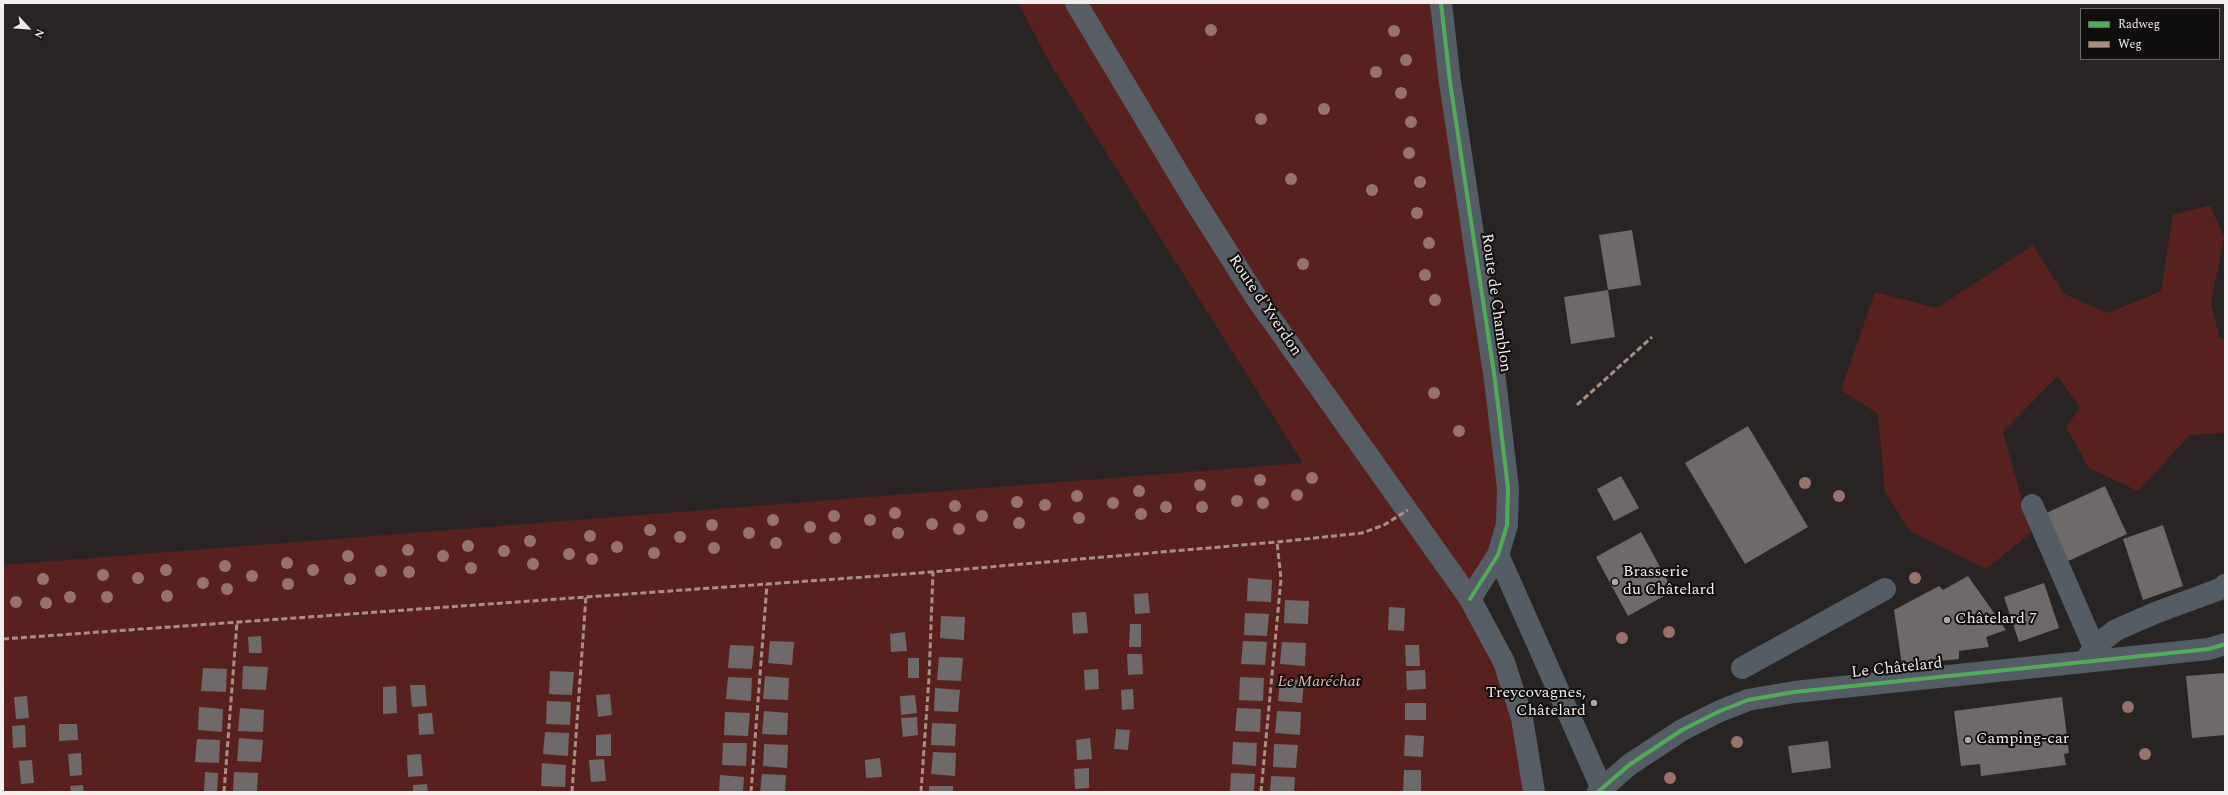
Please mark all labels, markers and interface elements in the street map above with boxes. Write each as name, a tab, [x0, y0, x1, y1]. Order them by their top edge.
north arrow	[8, 8, 48, 48]
legend	[2080, 8, 2220, 60]
text: Radweg	[2118, 15, 2160, 34]
text: N	[30, 26, 49, 41]
text: Weg	[2118, 35, 2142, 54]
street label: Route de Chamblon	[1476, 232, 1514, 374]
street label: Route d'Yverdon	[1223, 252, 1305, 360]
place label: Brasserie du Châtelard	[1623, 563, 1715, 601]
marker: Brasserie du Châtelard	[1610, 577, 1620, 587]
place label: Châtelard 7	[1955, 610, 2037, 630]
marker: Châtelard 7	[1942, 615, 1952, 625]
street label: Le Châtelard	[1850, 655, 1944, 683]
park label: Le Maréchat	[1277, 673, 1361, 693]
place label: Treycovagnes, Châtelard	[1486, 684, 1586, 722]
marker: Treycovagnes, Châtelard	[1589, 698, 1599, 708]
place label: Camping-car	[1976, 730, 2069, 750]
marker: Camping-car	[1963, 735, 1973, 745]

